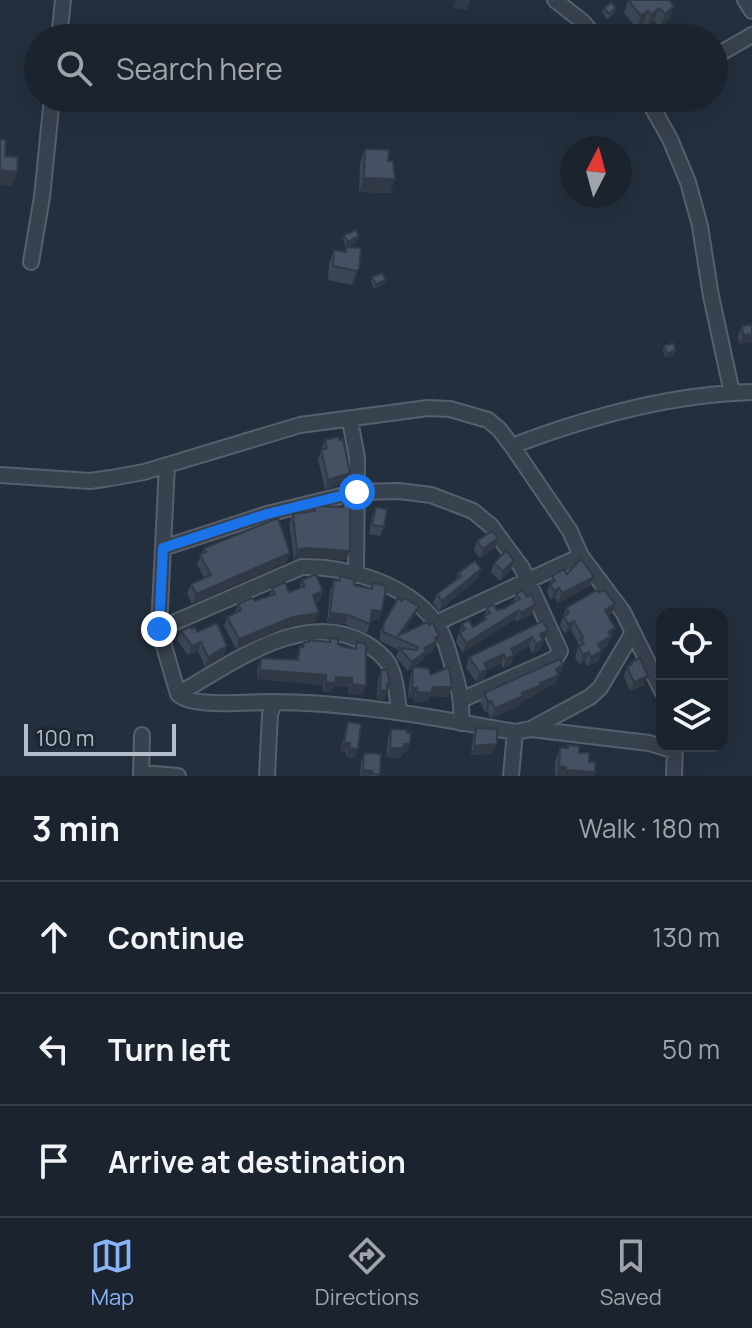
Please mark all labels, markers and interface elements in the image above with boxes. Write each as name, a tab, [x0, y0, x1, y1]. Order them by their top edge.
search box	[24, 24, 728, 112]
icon: search	[52, 46, 96, 90]
text: Search here	[116, 48, 283, 89]
north arrow	[560, 136, 632, 208]
route start	[339, 474, 375, 510]
map controls	[656, 608, 728, 752]
button: locate	[656, 608, 728, 680]
route end	[141, 611, 177, 647]
button: layers	[656, 680, 728, 752]
scale bar	[24, 720, 176, 756]
text: 100 m	[36, 723, 94, 753]
text: 3 min	[32, 805, 120, 851]
text: Walk · 180 m	[579, 810, 720, 846]
icon: ahead	[32, 915, 76, 959]
text: Continue	[108, 917, 244, 958]
text: 130 m	[652, 919, 720, 955]
icon: left	[32, 1027, 76, 1071]
text: Turn left	[108, 1029, 231, 1070]
text: 50 m	[662, 1031, 720, 1067]
icon: arrive	[32, 1139, 76, 1183]
text: Arrive at destination	[108, 1141, 406, 1182]
tab: Map	[90, 1234, 134, 1312]
tab: Directions	[315, 1234, 419, 1312]
tab: Saved	[600, 1234, 662, 1312]

